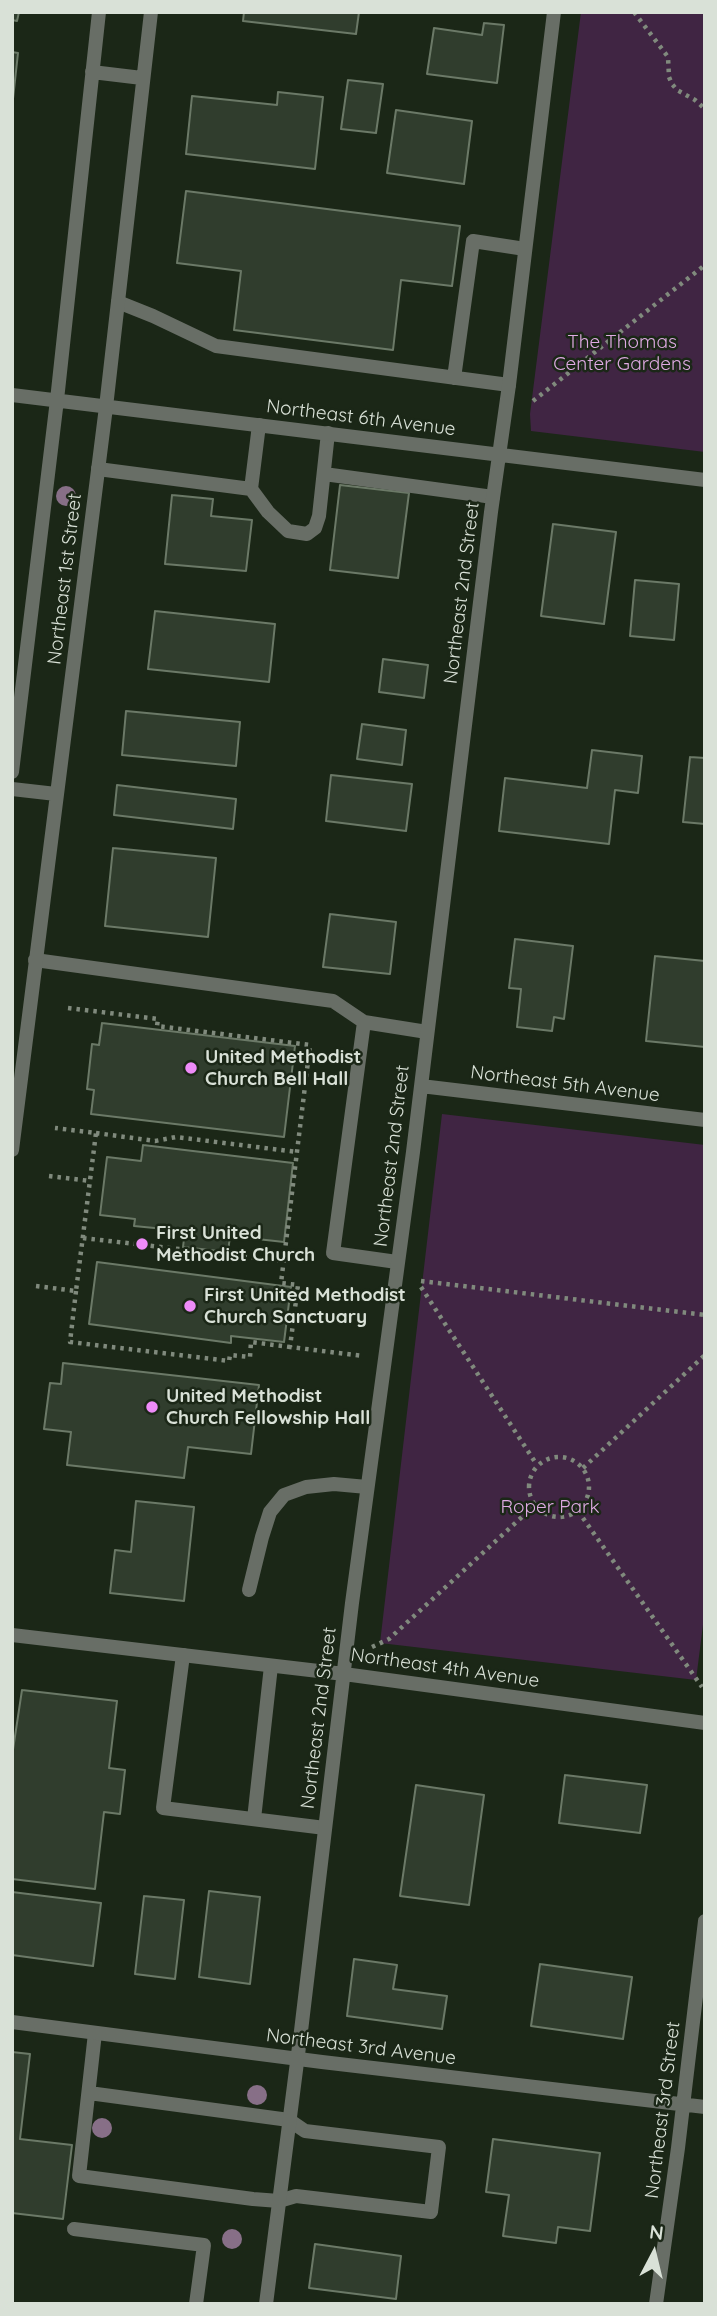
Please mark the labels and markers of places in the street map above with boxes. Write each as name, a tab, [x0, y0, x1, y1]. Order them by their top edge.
place label: United Methodist Church Bell Hall	[205, 1046, 361, 1090]
marker: United Methodist Church Bell Hall	[183, 1060, 199, 1076]
place label: First United Methodist Church	[156, 1222, 315, 1266]
marker: First United Methodist Church	[134, 1236, 150, 1252]
place label: First United Methodist Church Sanctuary	[204, 1284, 406, 1328]
marker: First United Methodist Church Sanctuary	[182, 1298, 198, 1314]
place label: United Methodist Church Fellowship Hall	[166, 1385, 370, 1429]
marker: United Methodist Church Fellowship Hall	[144, 1399, 160, 1415]

